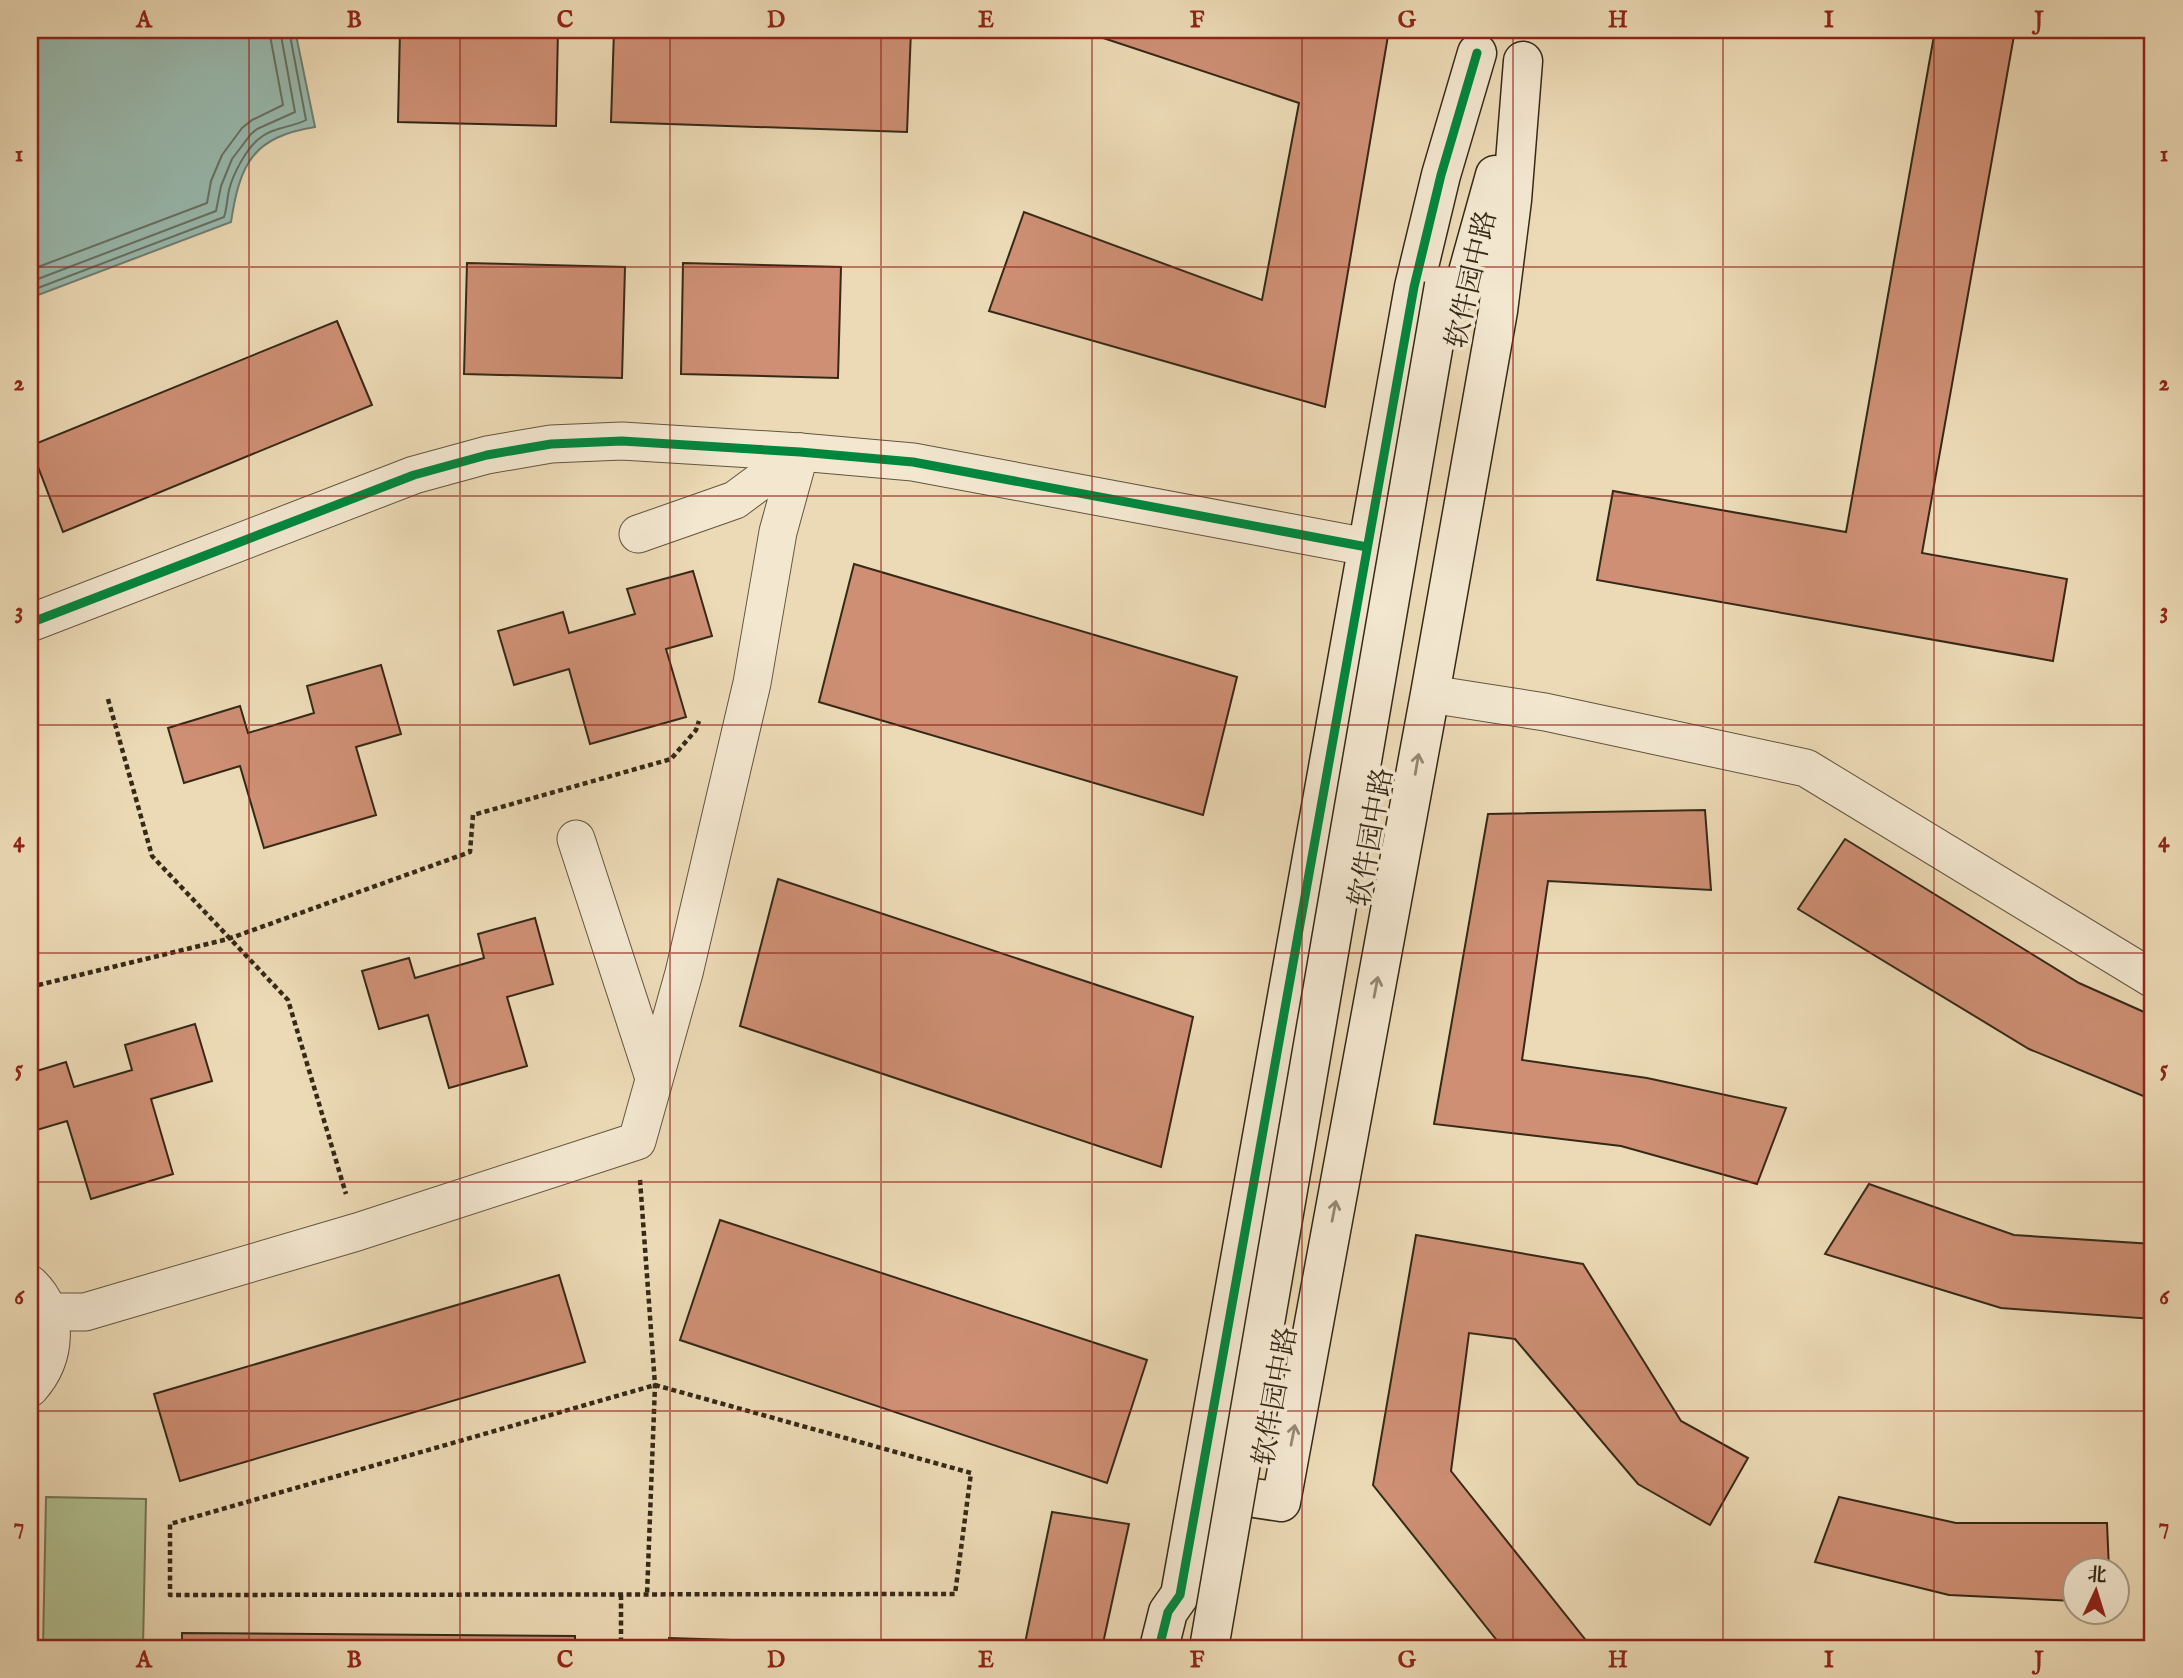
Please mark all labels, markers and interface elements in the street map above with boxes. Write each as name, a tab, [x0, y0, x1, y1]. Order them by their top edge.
text: A	[135, 6, 153, 35]
text: B	[346, 6, 362, 35]
text: C	[557, 6, 574, 35]
text: D	[767, 6, 785, 35]
text: E	[978, 6, 994, 35]
text: F	[1190, 6, 1205, 35]
text: G	[1398, 6, 1417, 35]
text: H	[1608, 6, 1628, 35]
text: I	[1824, 6, 1834, 35]
text: J	[2031, 6, 2044, 35]
text: 1	[15, 140, 23, 169]
text: 1	[2160, 140, 2168, 169]
street label: 软件园中路	[1440, 207, 1505, 352]
text: 2	[14, 369, 25, 398]
text: 2	[2159, 369, 2170, 398]
text: 3	[15, 597, 23, 626]
text: 3	[2160, 597, 2168, 626]
one-way arrow	[1411, 753, 1425, 776]
street label: 软件园中路	[1343, 765, 1402, 909]
text: 4	[13, 826, 25, 855]
text: 4	[2158, 826, 2170, 855]
one-way arrow	[1370, 976, 1383, 999]
text: 5	[15, 1055, 24, 1084]
text: 5	[2160, 1055, 2169, 1084]
one-way arrow	[1328, 1200, 1342, 1223]
text: 6	[14, 1283, 25, 1312]
text: 6	[2159, 1283, 2170, 1312]
street label: 软件园中路	[1247, 1324, 1306, 1468]
one-way arrow	[1287, 1424, 1300, 1447]
text: 7	[14, 1512, 24, 1541]
text: 7	[2159, 1512, 2169, 1541]
north arrow	[2060, 1556, 2130, 1626]
text: 北	[2087, 1563, 2107, 1589]
text: A	[135, 1646, 153, 1675]
text: B	[346, 1646, 362, 1675]
text: C	[557, 1646, 574, 1675]
text: D	[767, 1646, 785, 1675]
text: E	[978, 1646, 994, 1675]
text: F	[1190, 1646, 1205, 1675]
text: G	[1398, 1646, 1417, 1675]
text: H	[1608, 1646, 1628, 1675]
text: I	[1824, 1646, 1834, 1675]
text: J	[2031, 1646, 2044, 1675]

